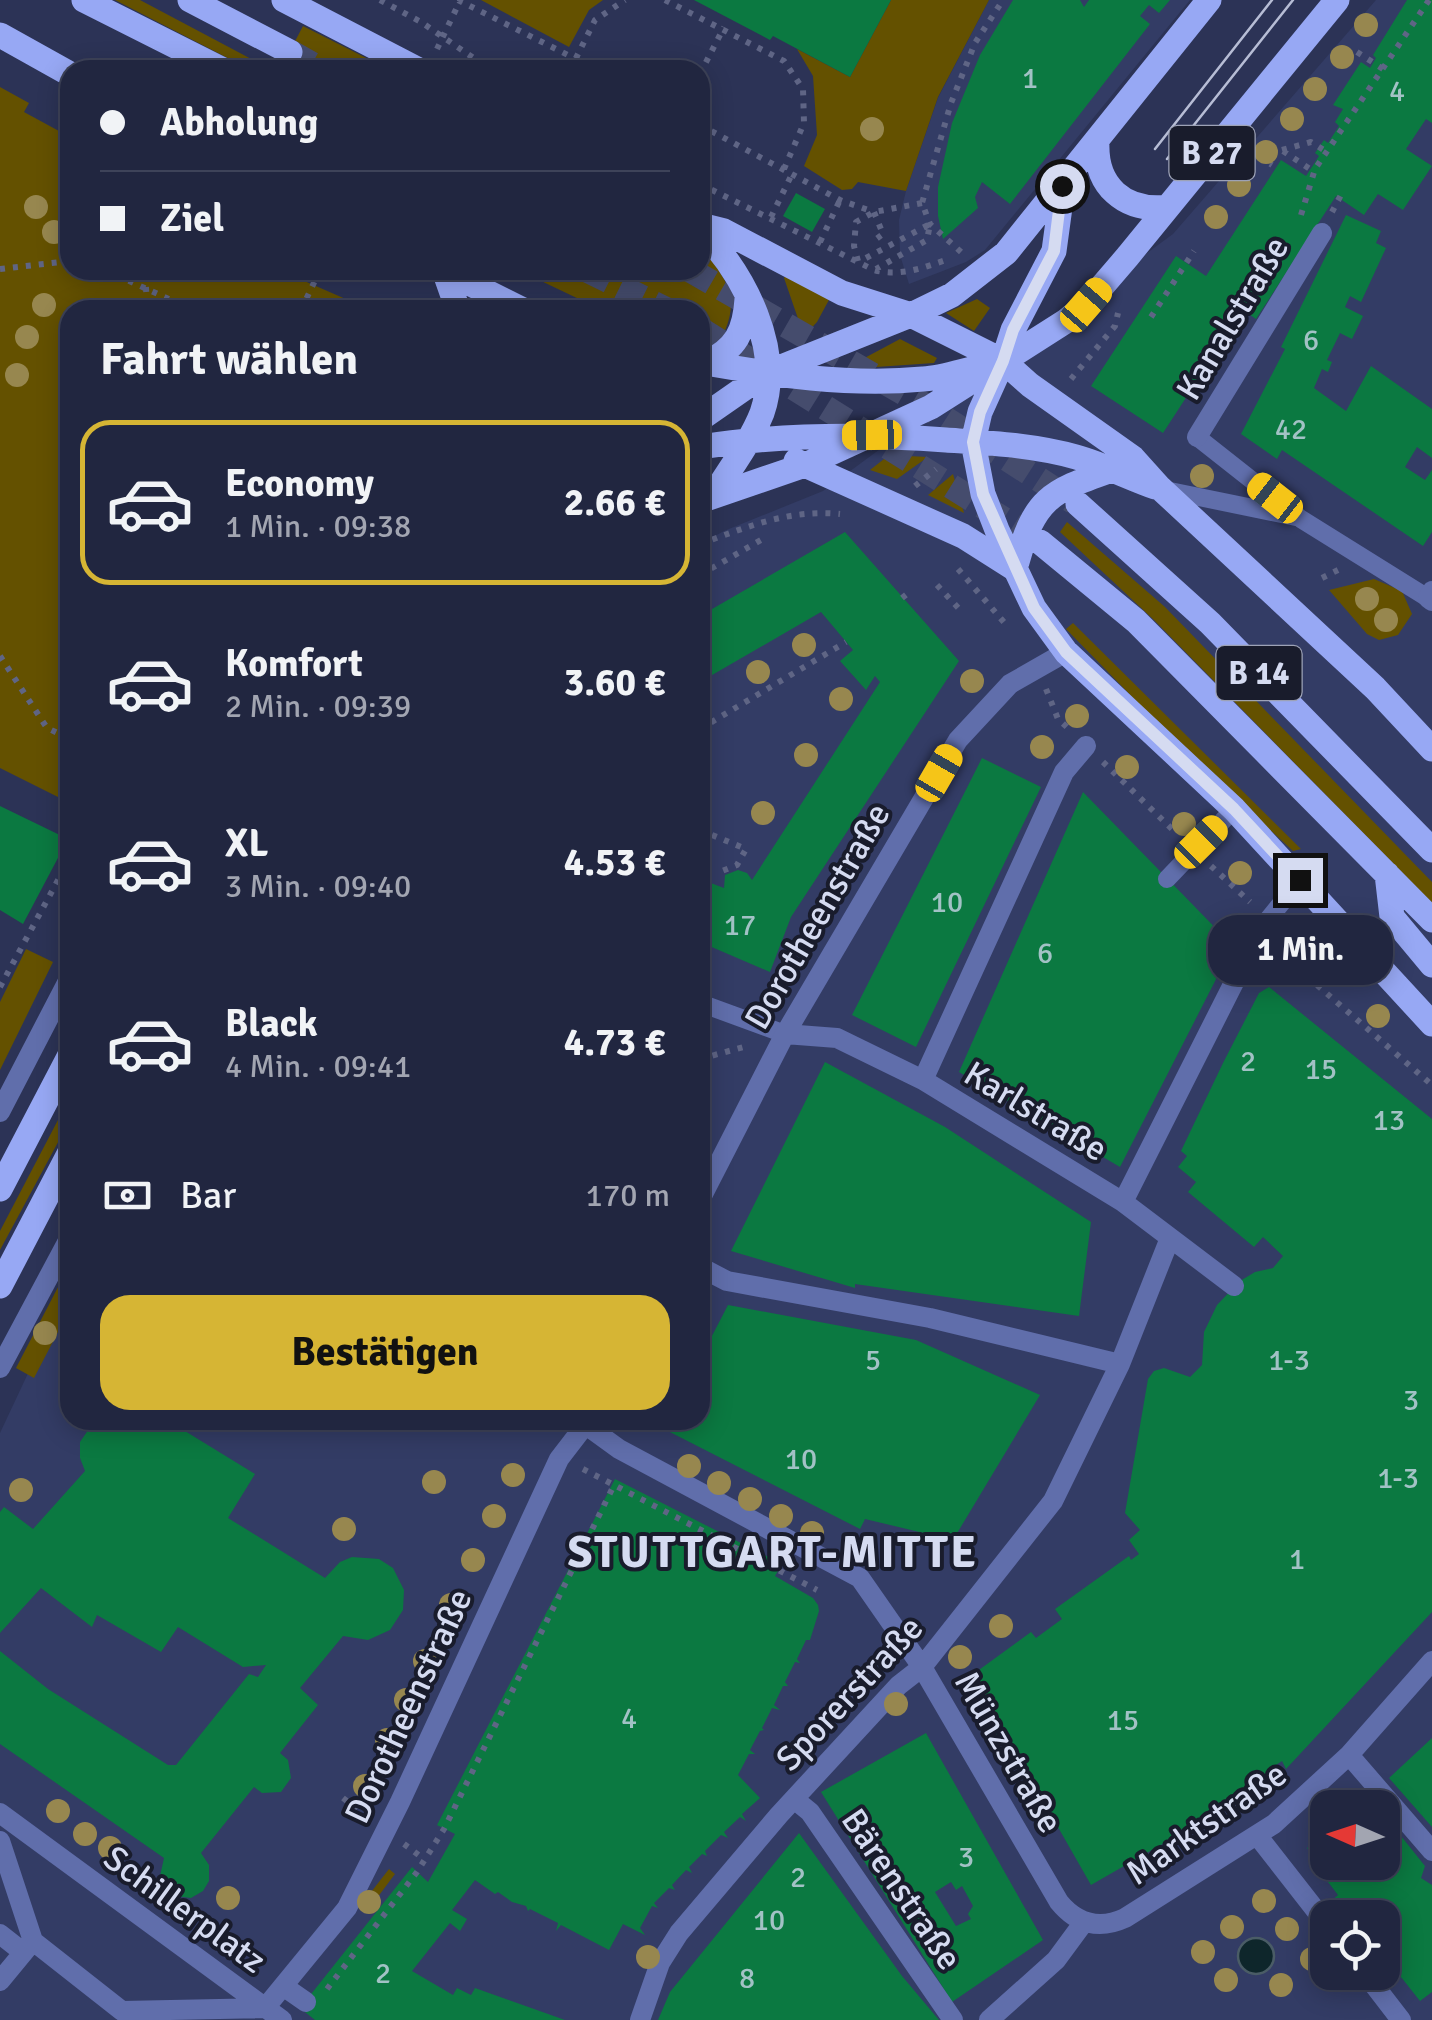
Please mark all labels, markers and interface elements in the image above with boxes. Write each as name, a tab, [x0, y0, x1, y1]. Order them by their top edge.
house number: 1	[1022, 60, 1038, 97]
house number: 4	[1389, 73, 1405, 110]
text: Abholung	[160, 99, 318, 146]
road number: B 27	[1170, 126, 1254, 180]
route start	[1040, 164, 1085, 209]
text: Ziel	[160, 195, 224, 242]
street label: Kanalstraße	[1167, 229, 1298, 408]
car	[1055, 273, 1117, 337]
house number: 6	[1303, 322, 1319, 359]
text: Fahrt wählen	[100, 332, 358, 387]
house number: 42	[1275, 411, 1307, 448]
car	[842, 419, 902, 451]
icon: car	[105, 458, 195, 548]
text: Economy	[225, 460, 374, 507]
car	[1242, 468, 1308, 528]
text: 2.66 €	[564, 479, 665, 526]
text: 1 Min. · 09:38	[225, 507, 411, 546]
icon: car	[105, 638, 195, 728]
text: Komfort	[225, 640, 363, 687]
road number: B 14	[1216, 646, 1302, 700]
text: 3.60 €	[564, 659, 665, 706]
text: 2 Min. · 09:39	[225, 687, 411, 726]
car	[911, 740, 967, 806]
street label: Dorotheenstraße	[735, 796, 900, 1037]
car	[1169, 810, 1233, 874]
icon: car	[105, 818, 195, 908]
text: XL	[225, 820, 268, 867]
text: 4.53 €	[564, 839, 665, 886]
route end	[1278, 858, 1323, 903]
text: 3 Min. · 09:40	[225, 867, 411, 906]
house number: 10	[931, 884, 963, 921]
house number: 17	[724, 907, 756, 944]
callout: 1 Min.	[1208, 915, 1392, 985]
text: 1 Min.	[1257, 930, 1344, 969]
house number: 6	[1037, 935, 1053, 972]
icon: car	[105, 998, 195, 1088]
text: Black	[225, 1000, 318, 1047]
text: 4.73 €	[564, 1019, 665, 1066]
house number: 2	[1240, 1043, 1256, 1080]
text: 4 Min. · 09:41	[225, 1047, 411, 1086]
house number: 15	[1305, 1051, 1337, 1088]
street label: Karlstraße	[956, 1052, 1115, 1171]
house number: 13	[1373, 1102, 1405, 1139]
icon: cash	[100, 1168, 155, 1223]
text: Bar	[180, 1172, 236, 1219]
text: 170 m	[586, 1176, 670, 1215]
button: Bestätigen	[100, 1295, 670, 1410]
house number: 5	[865, 1342, 881, 1379]
house number: 1-3	[1268, 1342, 1310, 1379]
house number: 3	[1403, 1382, 1419, 1419]
house number: 10	[785, 1441, 817, 1478]
house number: 1-3	[1377, 1460, 1419, 1497]
district label: STUTTGART-MITTE	[568, 1525, 978, 1580]
house number: 1	[1289, 1541, 1305, 1578]
street label: Dorotheenstraße	[335, 1582, 482, 1830]
street label: Sporerstraße	[767, 1607, 932, 1780]
street label: Münzstraße	[945, 1664, 1072, 1841]
house number: 4	[621, 1700, 637, 1737]
house number: 15	[1107, 1702, 1139, 1739]
street label: Marktstraße	[1118, 1752, 1295, 1894]
north arrow	[1310, 1790, 1400, 1880]
map controls	[1310, 1790, 1400, 1990]
street label: Bärenstraße	[832, 1801, 971, 1978]
street label: Schillerplatz	[95, 1836, 274, 1982]
house number: 3	[958, 1839, 974, 1876]
house number: 2	[790, 1859, 806, 1896]
button: locate	[1310, 1900, 1400, 1990]
house number: 10	[753, 1902, 785, 1939]
house number: 2	[375, 1955, 391, 1992]
house number: 8	[739, 1960, 755, 1997]

